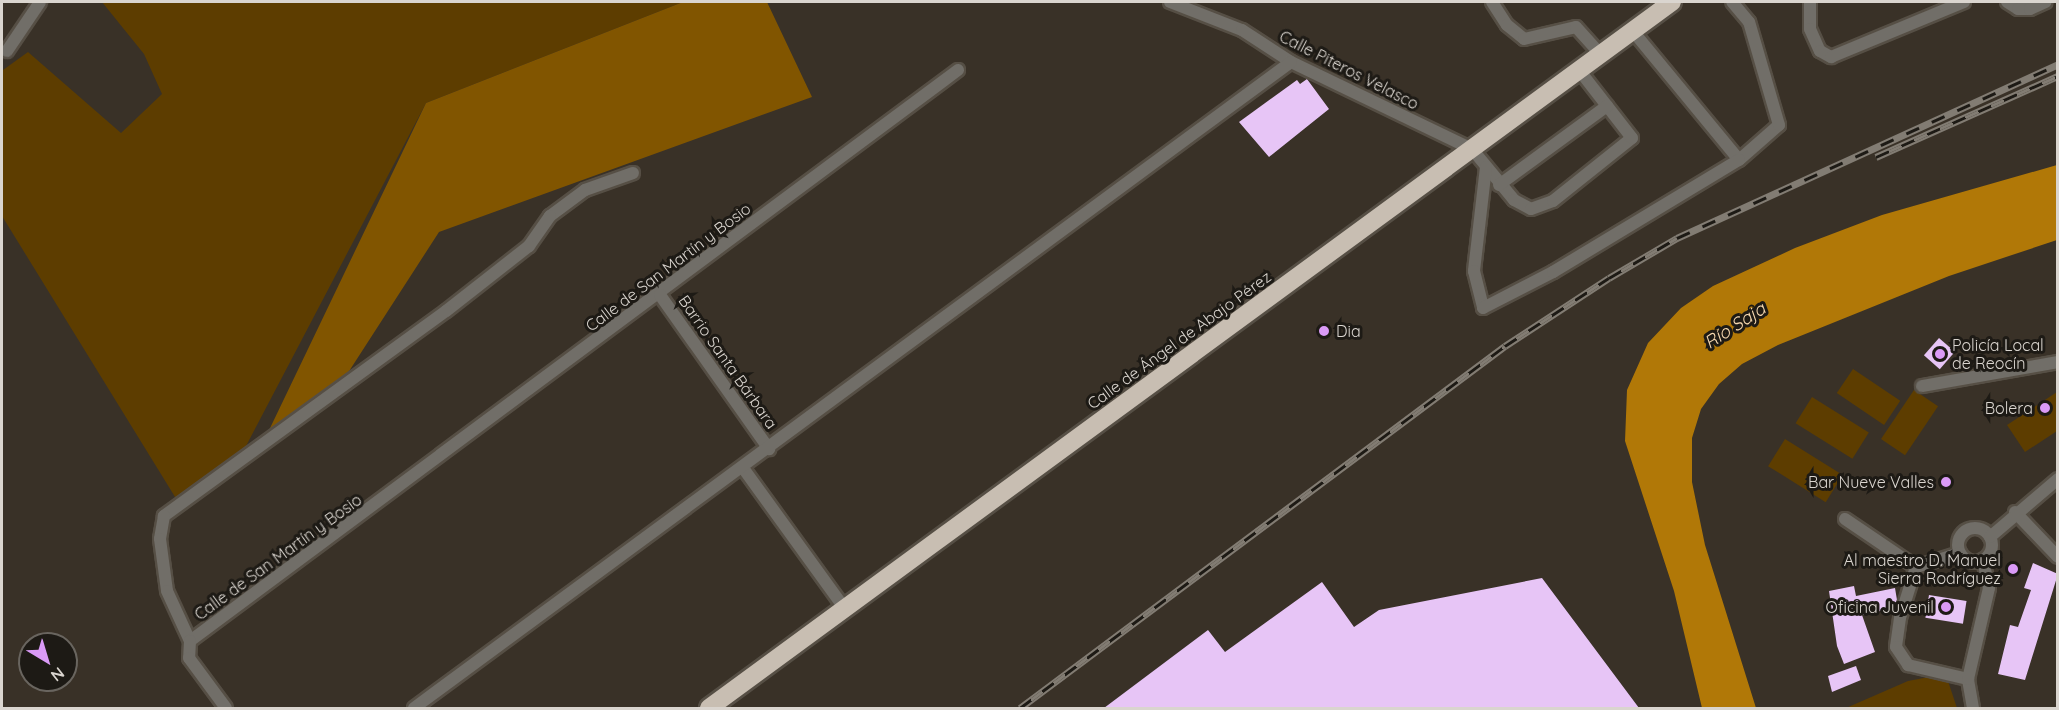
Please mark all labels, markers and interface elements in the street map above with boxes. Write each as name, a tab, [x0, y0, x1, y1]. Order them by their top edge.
street label: Calle Piteros Velasco	[1276, 27, 1422, 113]
street label: Calle de San Martín y Bosio	[582, 199, 754, 335]
street label: Calle de Ángel de Abajo Pérez	[1083, 267, 1275, 413]
street label: Barrio Santa Bárbara	[675, 292, 781, 432]
water label: Río Saja	[1700, 298, 1770, 354]
place label: Dia	[1336, 321, 1361, 341]
marker: Dia	[1317, 324, 1331, 338]
place label: Policía Local de Reocín	[1952, 335, 2044, 373]
marker: Policía Local de Reocín	[1933, 347, 1947, 361]
place label: Bolera	[1985, 398, 2033, 418]
marker: Bolera	[2038, 401, 2052, 415]
place label: Bar Nueve Valles	[1808, 472, 1934, 492]
marker: Bar Nueve Valles	[1939, 475, 1953, 489]
street label: Calle de San Martín y Bosio	[191, 490, 365, 624]
place label: Al maestro D. Manuel Sierra Rodríguez	[1844, 550, 2001, 588]
marker: Al maestro D. Manuel Sierra Rodríguez	[2006, 562, 2020, 576]
place label: Oficina Juvenil	[1826, 597, 1934, 617]
marker: Oficina Juvenil	[1939, 600, 1953, 614]
north arrow	[18, 632, 78, 692]
text: N	[47, 663, 69, 686]

